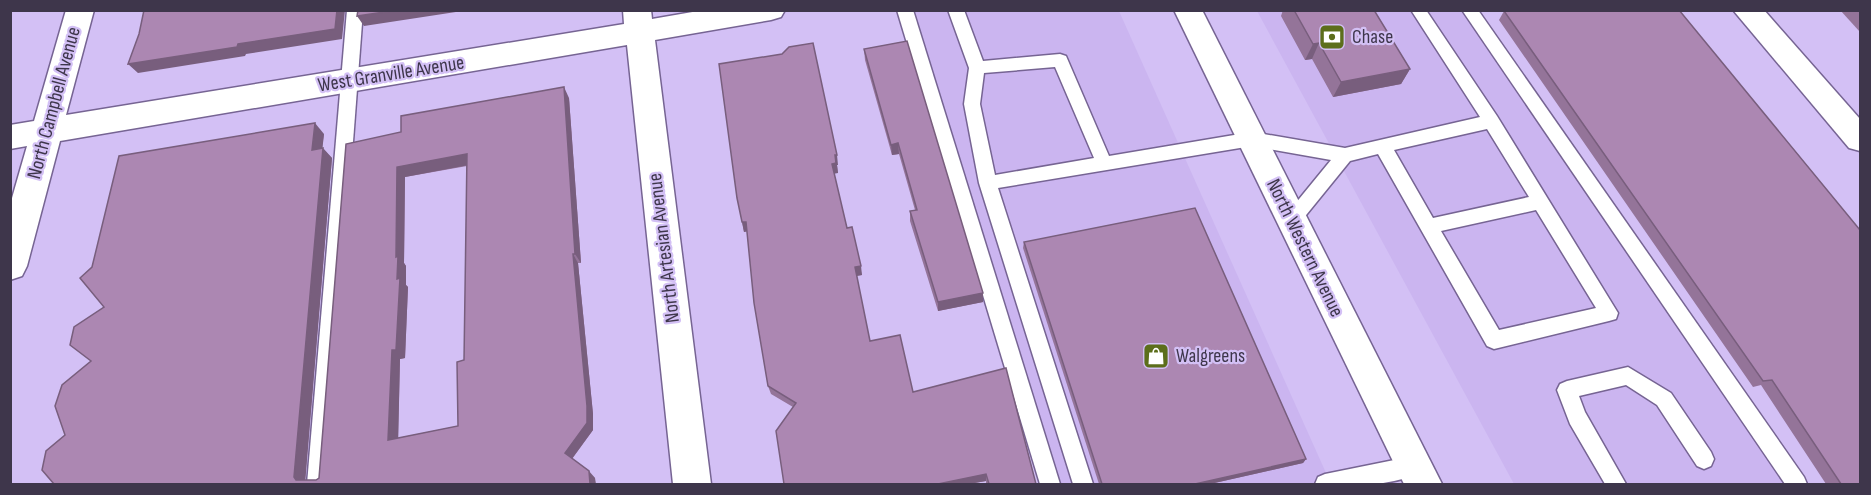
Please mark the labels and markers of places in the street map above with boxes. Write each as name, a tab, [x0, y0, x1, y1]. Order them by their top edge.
bank icon: Chase	[1317, 22, 1347, 52]
place label: Chase	[1352, 25, 1393, 49]
shop icon: Walgreens	[1141, 341, 1171, 371]
place label: Walgreens	[1176, 344, 1245, 368]

